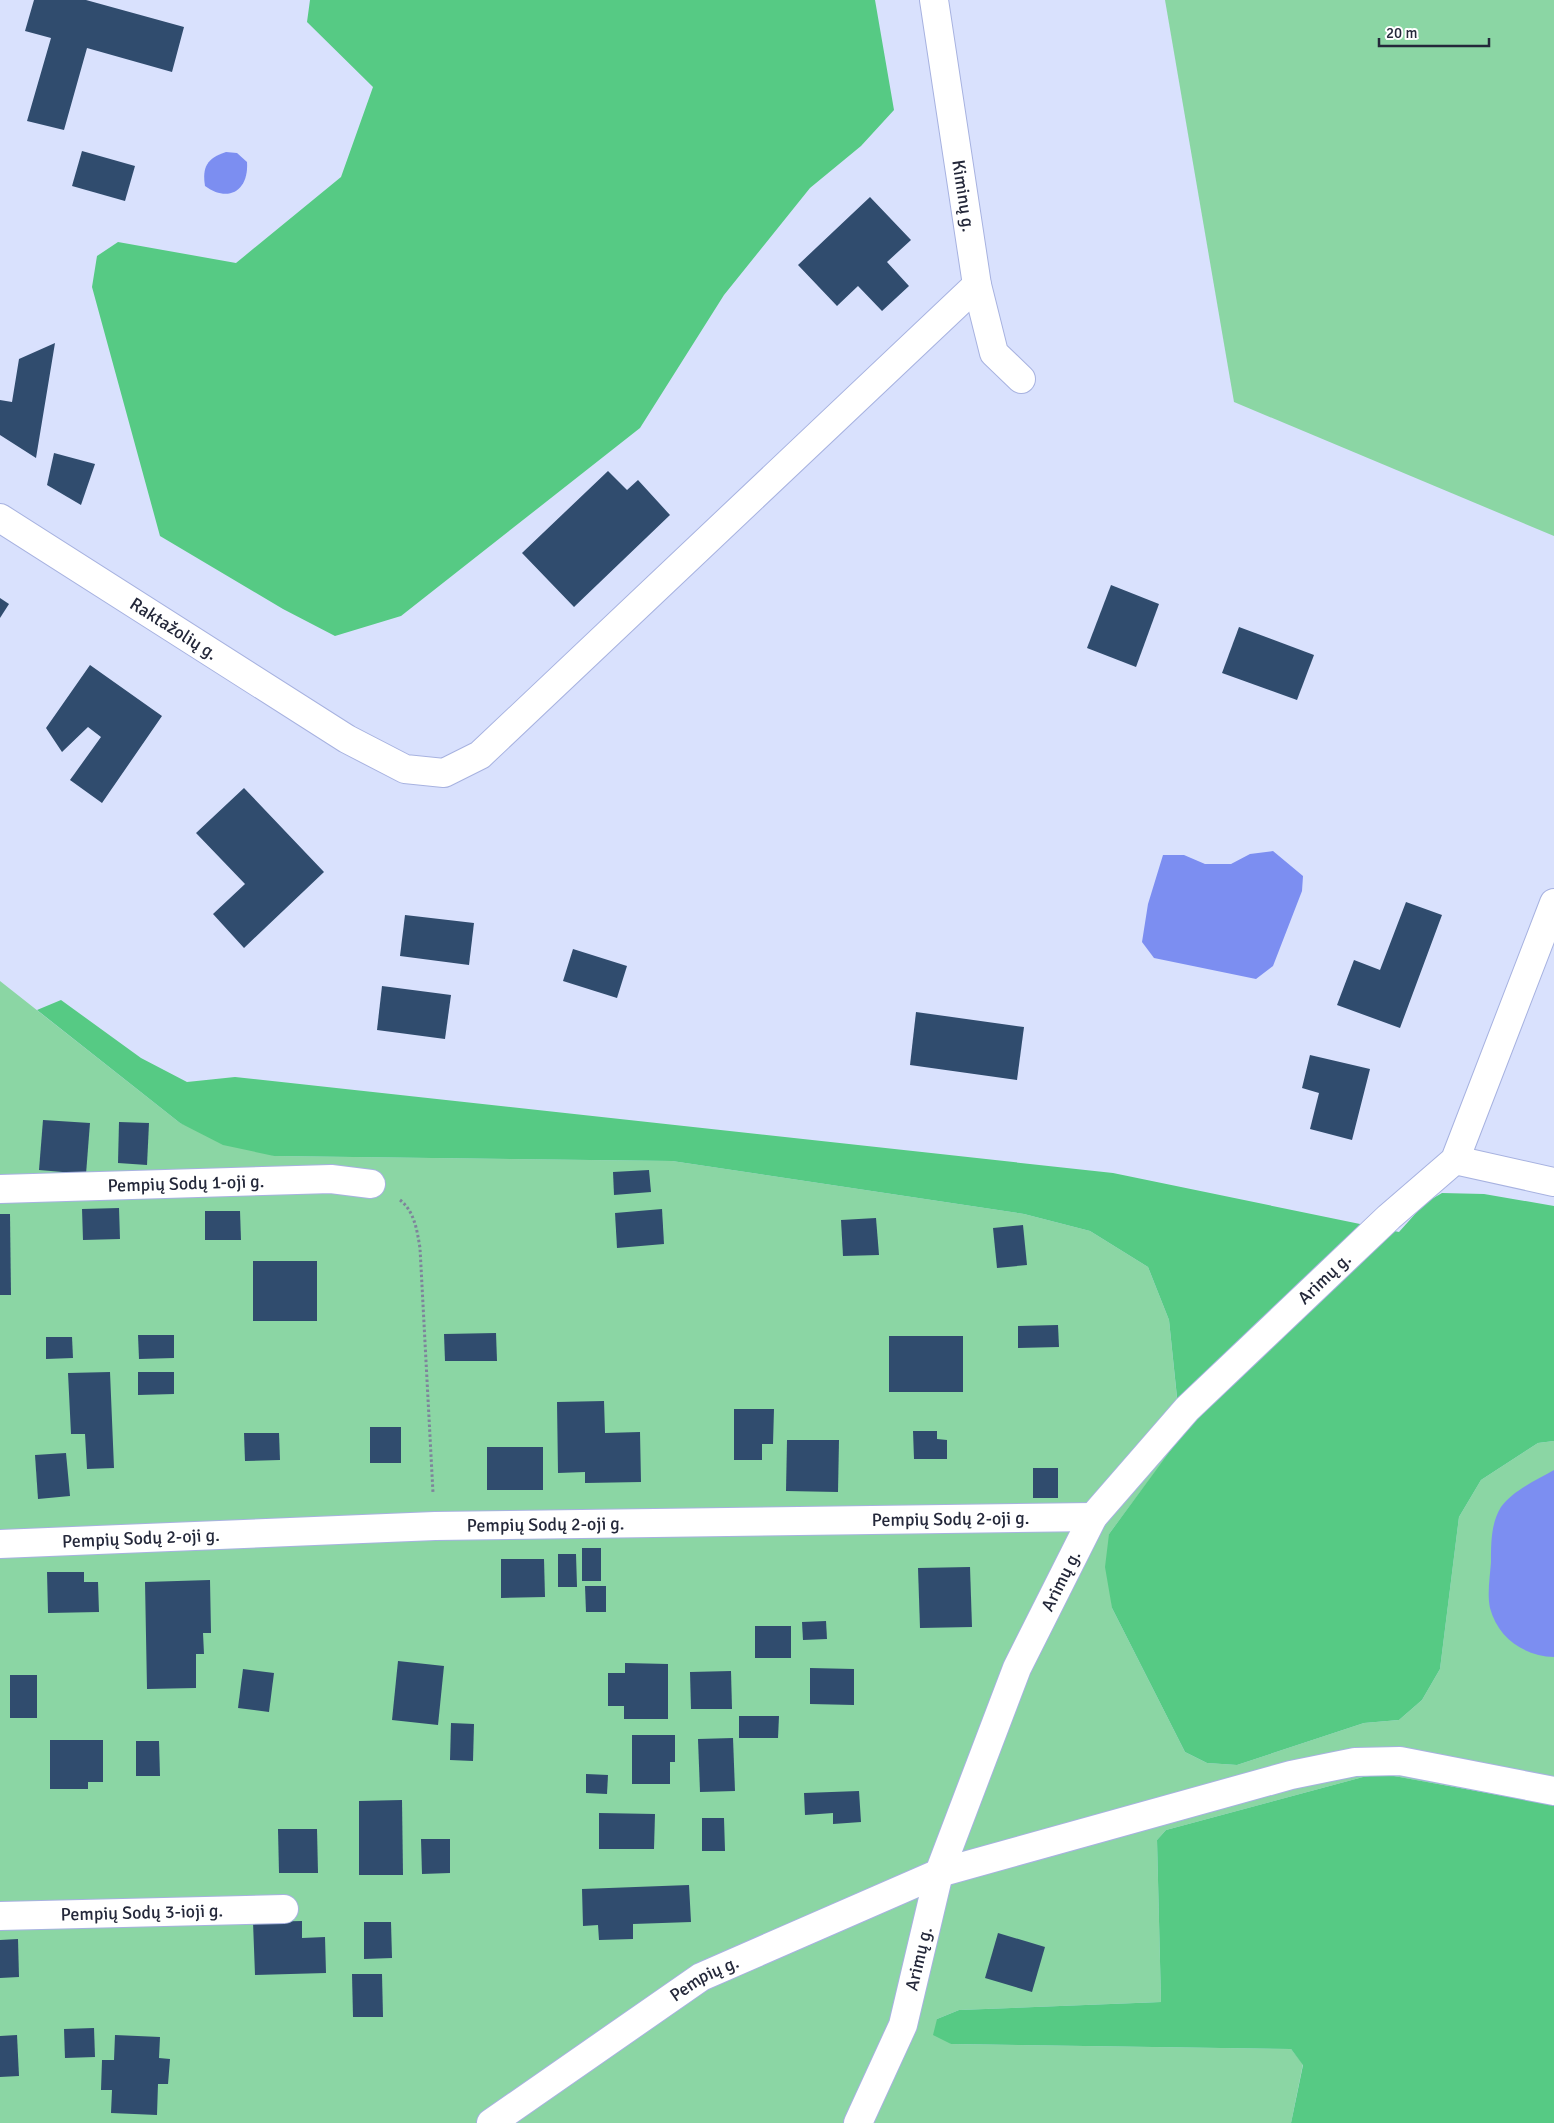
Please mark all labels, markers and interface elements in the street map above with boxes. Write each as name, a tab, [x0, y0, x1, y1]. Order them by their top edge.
scale bar	[1379, 15, 1489, 47]
text: 20 m	[1386, 24, 1417, 42]
street label: Kiminų g.	[947, 158, 980, 233]
street label: Raktažolių g.	[126, 593, 222, 665]
street label: Pempių Sodų 1-oji g.	[107, 1170, 265, 1197]
street label: Arimų g.	[1293, 1248, 1356, 1309]
street label: Pempių Sodų 2-oji g.	[872, 1507, 1030, 1531]
street label: Pempių Sodų 2-oji g.	[467, 1512, 625, 1537]
street label: Pempių Sodų 2-oji g.	[62, 1524, 220, 1552]
street label: Arimų g.	[1036, 1547, 1085, 1615]
street label: Pempių Sodų 3-ioji g.	[60, 1900, 223, 1926]
street label: Arimų g.	[900, 1924, 937, 1993]
street label: Pempių g.	[666, 1951, 742, 2006]

